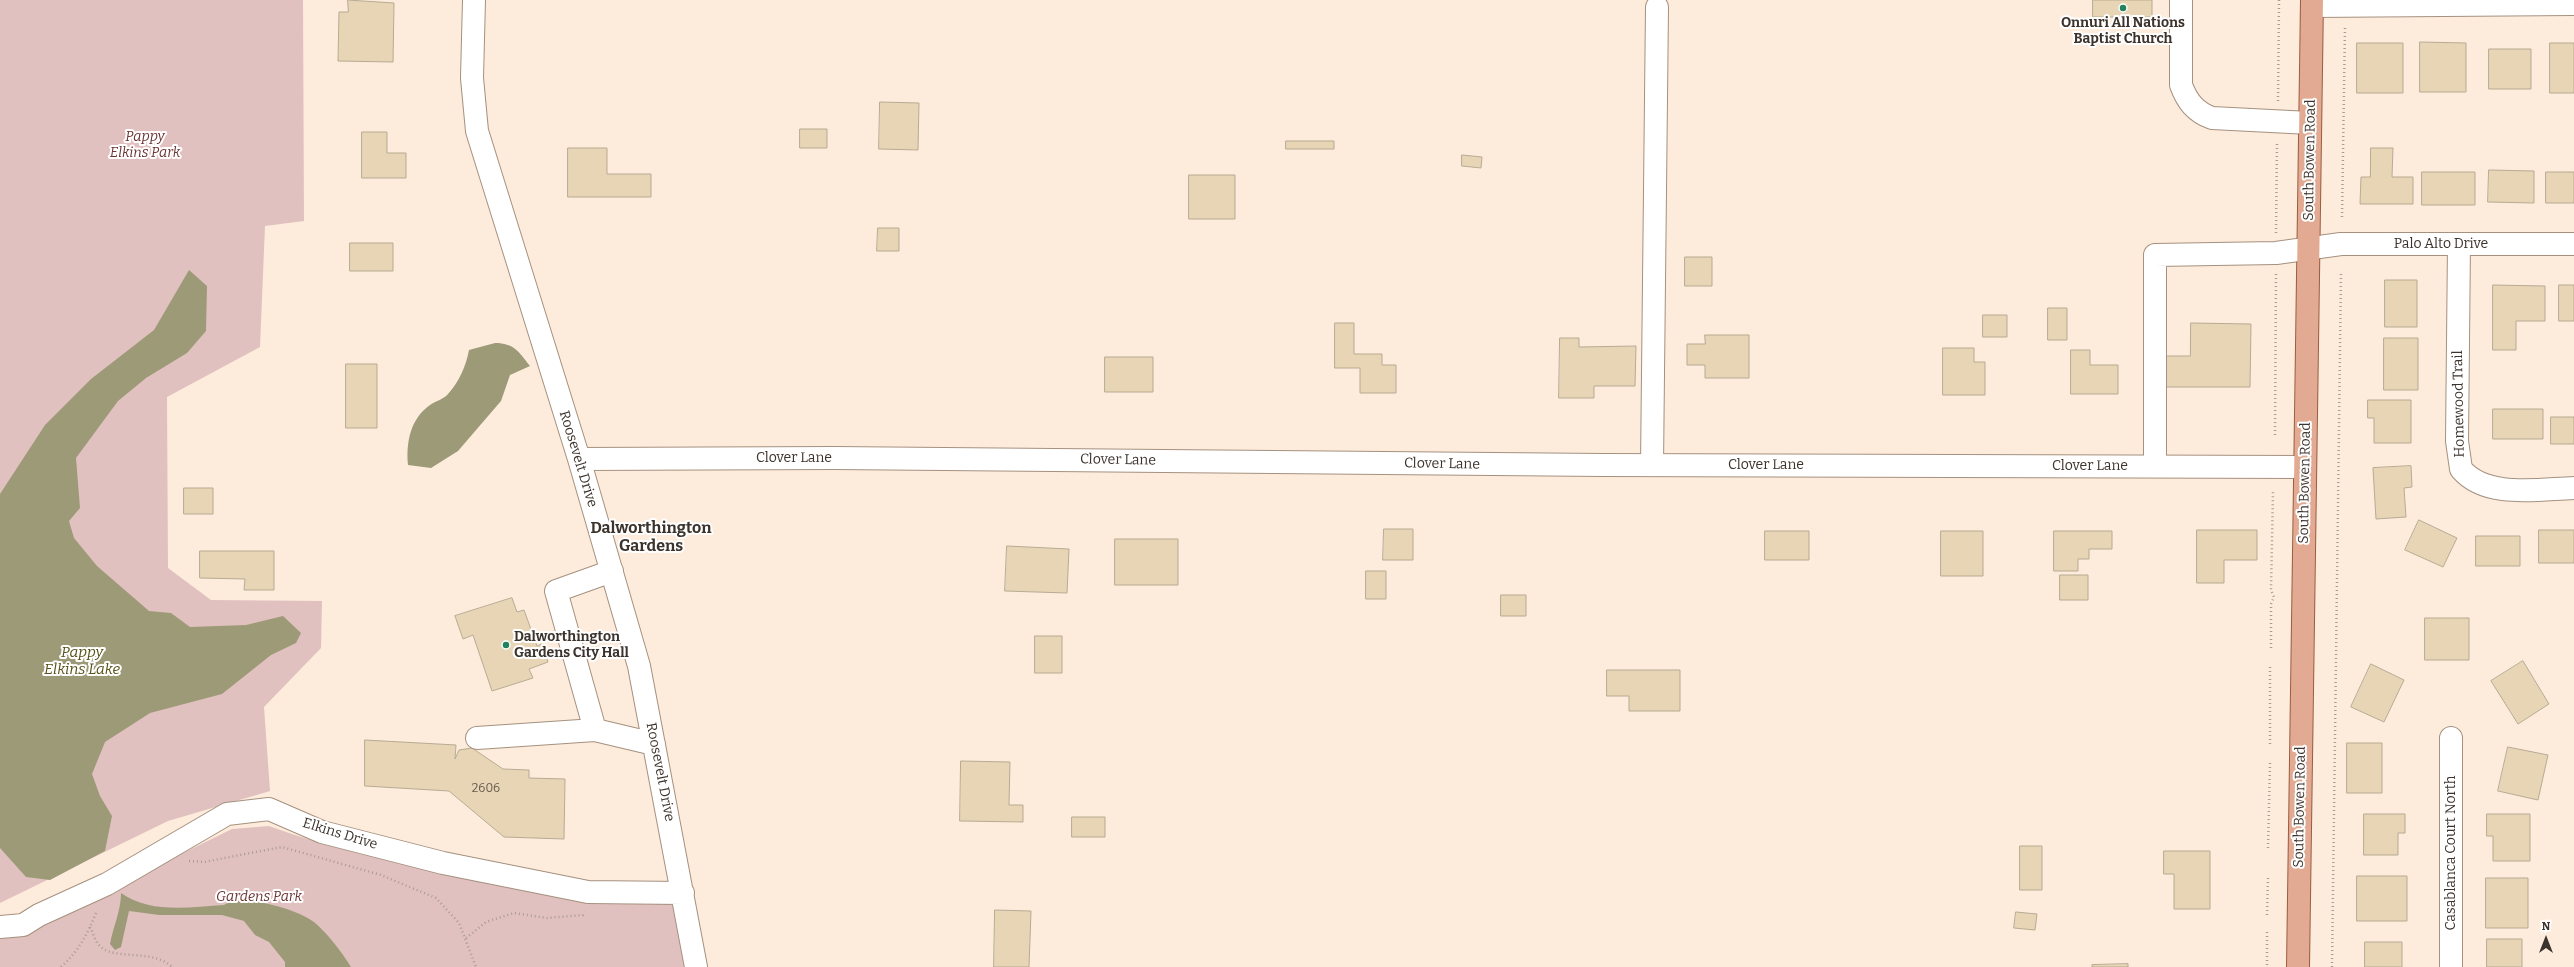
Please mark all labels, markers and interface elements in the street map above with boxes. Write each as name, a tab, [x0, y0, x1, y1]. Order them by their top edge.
marker: Onnuri All Nations Baptist Church	[2118, 3, 2128, 13]
place label: Onnuri All Nations Baptist Church	[2061, 15, 2185, 48]
street label: South Bowen Road	[2301, 99, 2319, 221]
park label: Pappy Elkins Park	[110, 129, 180, 162]
street label: Palo Alto Drive	[2394, 236, 2488, 252]
street label: Homewood Trail	[2450, 350, 2468, 458]
street label: Roosevelt Drive	[555, 409, 601, 509]
street label: South Bowen Road	[2296, 422, 2314, 544]
street label: Clover Lane	[756, 450, 832, 466]
street label: Clover Lane	[1080, 451, 1156, 469]
street label: Clover Lane	[1404, 455, 1480, 473]
street label: Clover Lane	[1728, 457, 1804, 473]
street label: Clover Lane	[2052, 458, 2128, 474]
district label: Dalworthington Gardens	[590, 519, 712, 557]
place label: Dalworthington Gardens City Hall	[514, 629, 629, 662]
marker: Dalworthington Gardens City Hall	[501, 640, 511, 650]
water label: Pappy Elkins Lake	[44, 644, 120, 679]
street label: Roosevelt Drive	[642, 721, 678, 823]
street label: South Bowen Road	[2291, 746, 2309, 868]
street label: Casablanca Court North	[2443, 776, 2459, 930]
house number: 2606	[472, 782, 500, 796]
street label: Elkins Drive	[301, 815, 379, 853]
park label: Gardens Park	[216, 889, 302, 905]
north arrow	[2526, 919, 2566, 959]
text: N	[2542, 920, 2550, 933]

